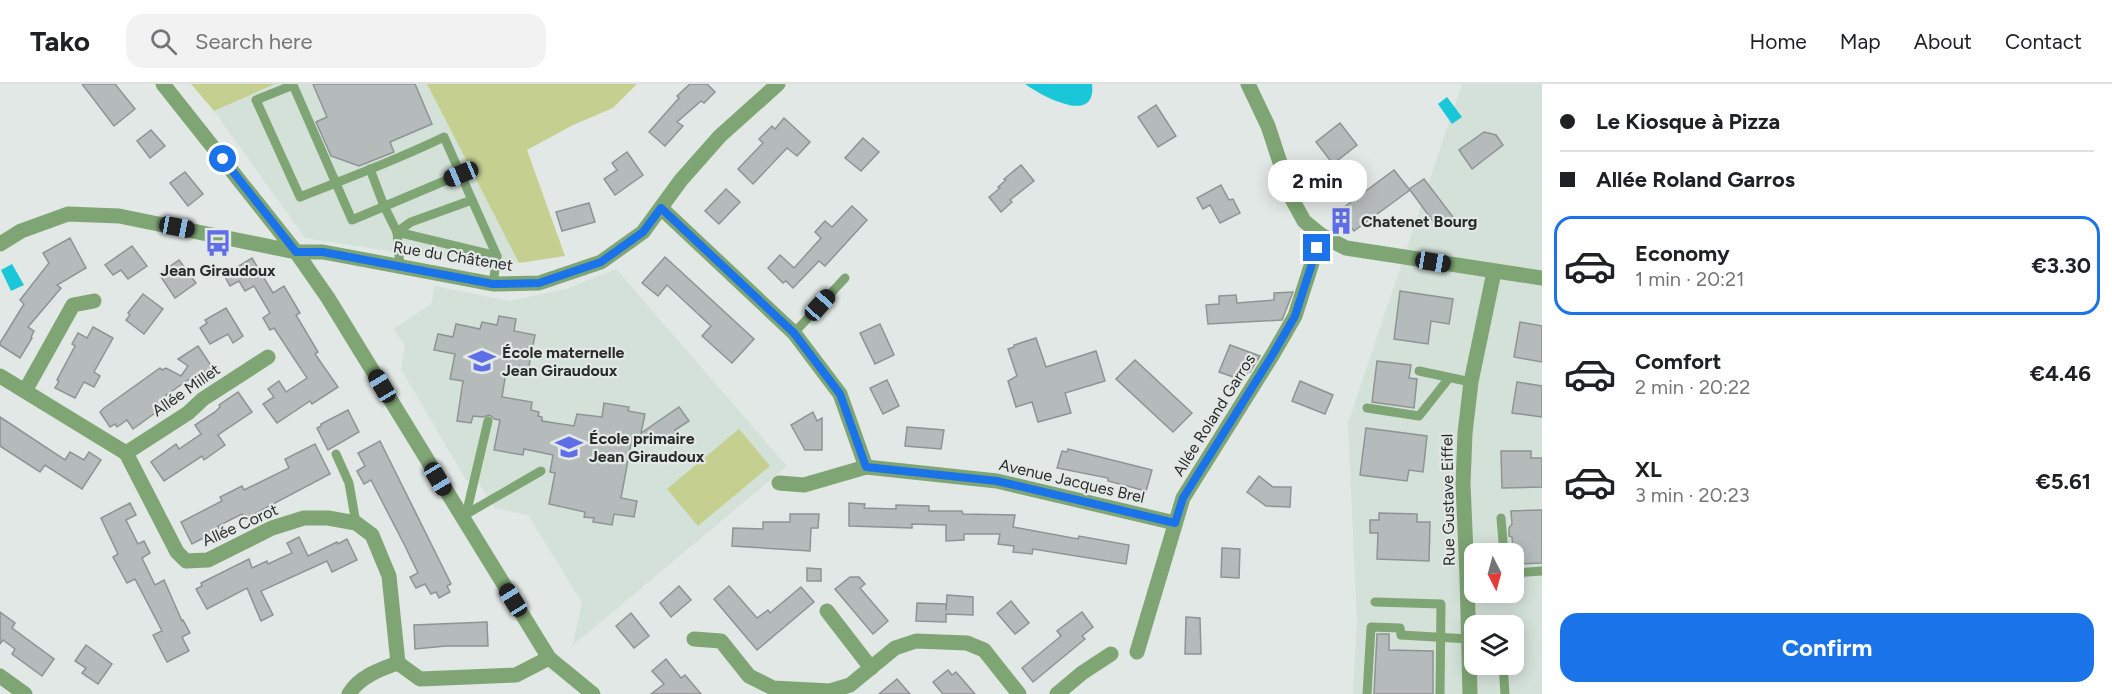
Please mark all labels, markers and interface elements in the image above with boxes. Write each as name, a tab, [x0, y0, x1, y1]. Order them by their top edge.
search box	[126, 14, 546, 68]
text: Tako	[30, 24, 90, 58]
icon: search	[147, 25, 180, 58]
text: Search here	[195, 28, 313, 55]
text: Home	[1750, 29, 1807, 54]
text: Map	[1840, 29, 1881, 54]
text: About	[1914, 29, 1972, 54]
text: Contact	[2005, 29, 2082, 54]
text: Le Kiosque à Pizza	[1596, 108, 1780, 135]
route start	[209, 145, 236, 172]
car	[441, 159, 481, 189]
callout: 2 min	[1268, 161, 1366, 203]
text: Allée Roland Garros	[1596, 166, 1795, 193]
text: 2 min	[1292, 169, 1343, 193]
building icon: Chatenet Bourg	[1326, 206, 1356, 236]
place label: Chatenet Bourg	[1361, 212, 1477, 231]
car	[158, 215, 196, 239]
bus stop icon: Jean Giraudoux	[203, 228, 233, 258]
route end	[1303, 234, 1330, 261]
street label: Rue du Châtenet	[392, 237, 514, 275]
icon: car	[1563, 239, 1617, 293]
text: Economy	[1635, 240, 1730, 267]
car	[1414, 250, 1452, 274]
text: €3.30	[2032, 252, 2091, 279]
place label: Jean Giraudoux	[160, 261, 276, 280]
text: 1 min · 20:21	[1635, 267, 1744, 291]
car	[801, 286, 839, 324]
place label: École maternelle Jean Giraudoux	[502, 343, 625, 380]
school or university icon: École maternelle Jean Giraudoux	[467, 346, 497, 376]
icon: car	[1563, 347, 1617, 401]
text: Comfort	[1635, 348, 1721, 375]
street label: Allée Roland Garros	[1169, 350, 1259, 480]
street label: Allée Millet	[148, 360, 224, 420]
text: €4.46	[2030, 360, 2091, 387]
car	[365, 366, 399, 406]
text: 2 min · 20:22	[1635, 375, 1750, 399]
place label: École primaire Jean Giraudoux	[589, 429, 705, 466]
school or university icon: École primaire Jean Giraudoux	[554, 432, 584, 462]
street label: Rue Gustave Eiffel	[1437, 434, 1459, 566]
street label: Avenue Jacques Brel	[997, 455, 1147, 507]
icon: car	[1563, 455, 1617, 509]
text: XL	[1635, 456, 1662, 483]
car	[421, 459, 455, 499]
text: €5.61	[2035, 468, 2091, 495]
text: 3 min · 20:23	[1635, 483, 1750, 507]
street label: Allée Corot	[199, 500, 281, 550]
north arrow	[1464, 543, 1524, 603]
map controls	[1464, 543, 1524, 675]
car	[496, 580, 530, 620]
button: Confirm	[1560, 613, 2094, 682]
button: layers	[1464, 615, 1524, 675]

